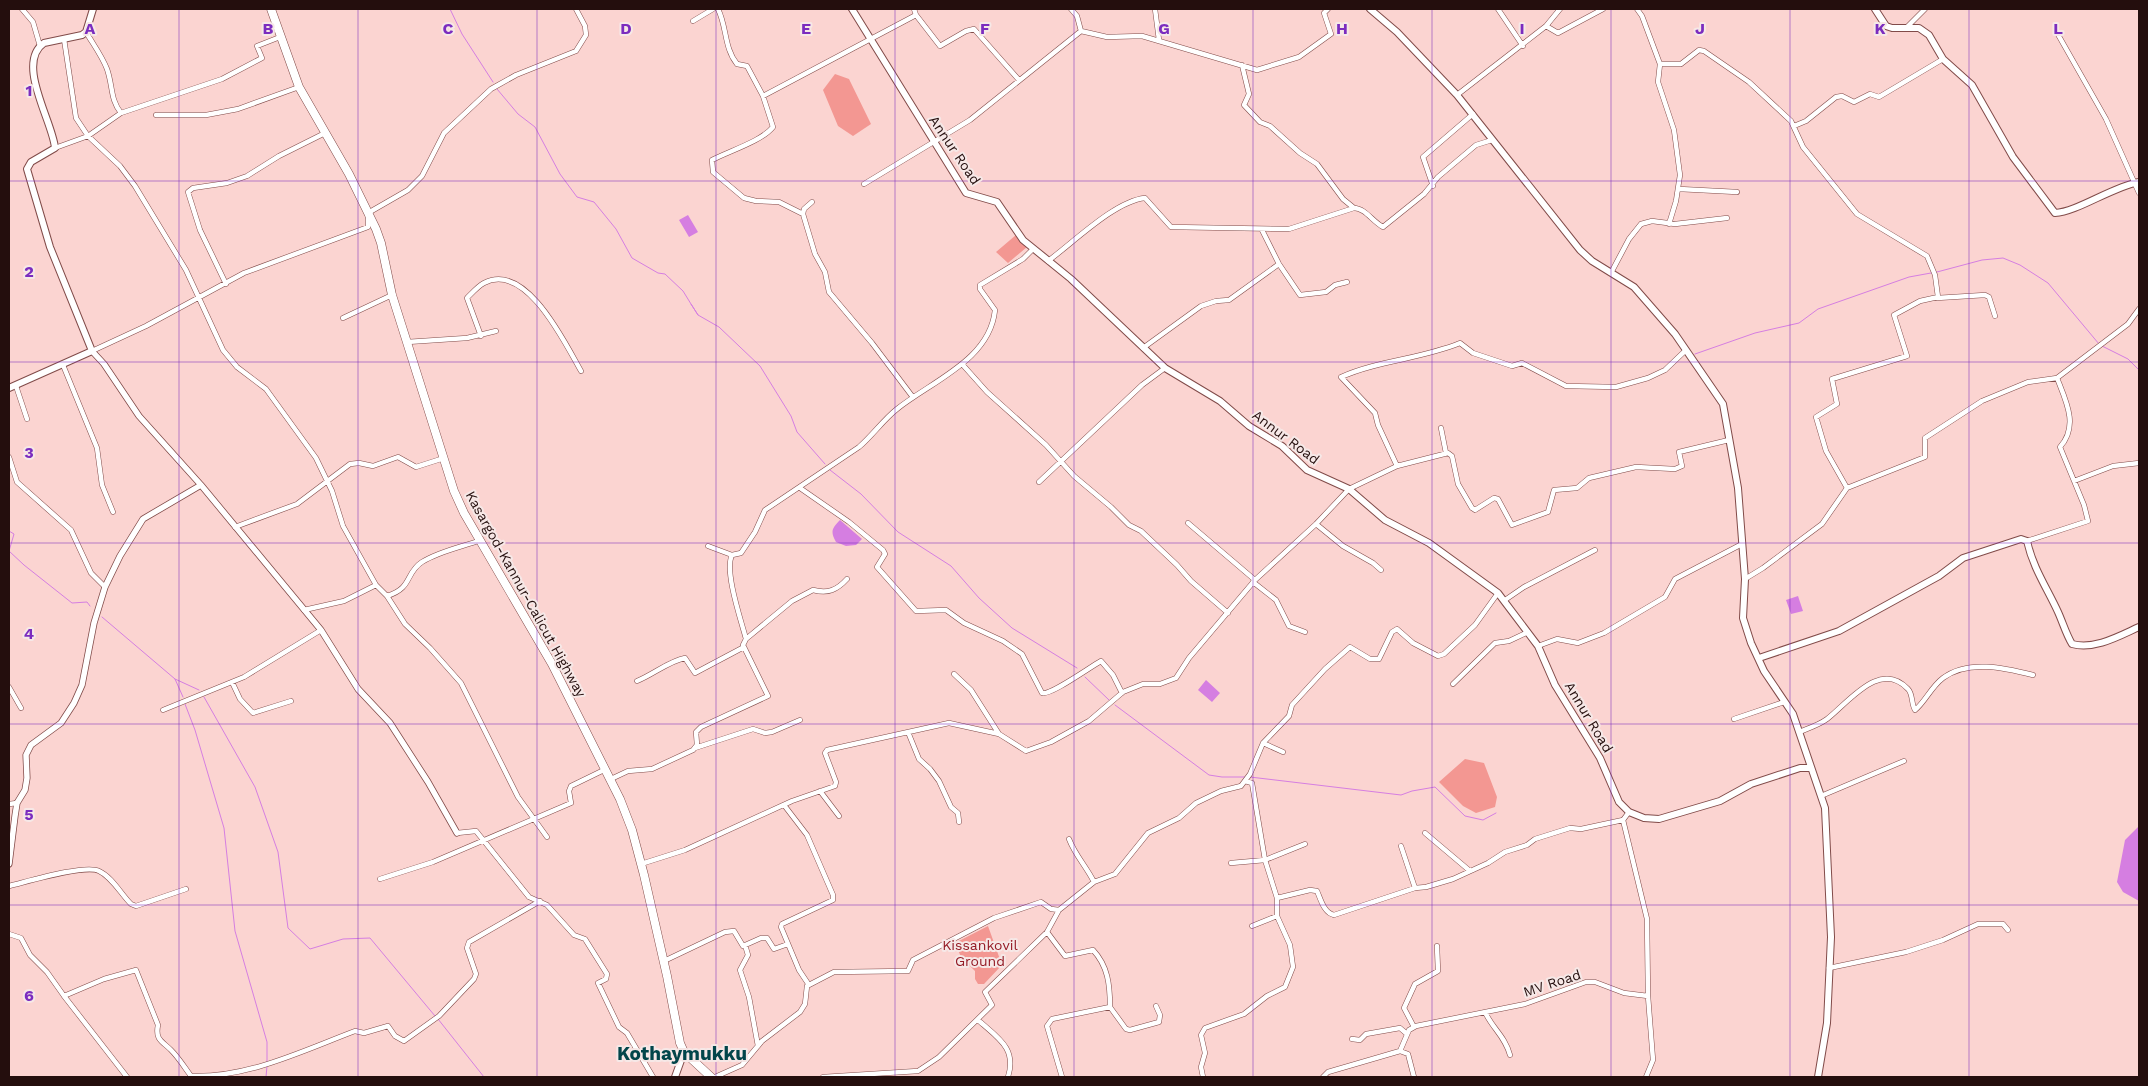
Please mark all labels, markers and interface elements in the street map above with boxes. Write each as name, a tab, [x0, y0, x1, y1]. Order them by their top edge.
text: A	[85, 19, 96, 38]
text: B	[263, 19, 274, 38]
text: C	[443, 19, 454, 38]
text: D	[620, 19, 632, 38]
text: E	[801, 19, 811, 38]
text: F	[980, 19, 990, 38]
text: G	[1158, 19, 1170, 38]
text: H	[1336, 19, 1348, 38]
text: I	[1519, 19, 1525, 38]
text: J	[1695, 19, 1705, 38]
text: K	[1874, 19, 1886, 38]
text: L	[2053, 19, 2063, 38]
text: 1	[26, 81, 32, 100]
street label: Annur Road	[926, 113, 984, 187]
text: 2	[24, 262, 34, 281]
street label: Annur Road	[1249, 407, 1323, 467]
text: 3	[24, 443, 34, 462]
street label: Kasargod-Kannur-Calicut Highway	[463, 488, 590, 700]
text: 4	[24, 624, 34, 643]
street label: Annur Road	[1562, 679, 1616, 755]
text: 5	[24, 805, 34, 824]
park label: Kissankovil Ground	[942, 937, 1019, 969]
street label: MV Road	[1521, 966, 1583, 1000]
text: 6	[24, 986, 34, 1005]
district label: Kothaymukku	[617, 1042, 747, 1065]

